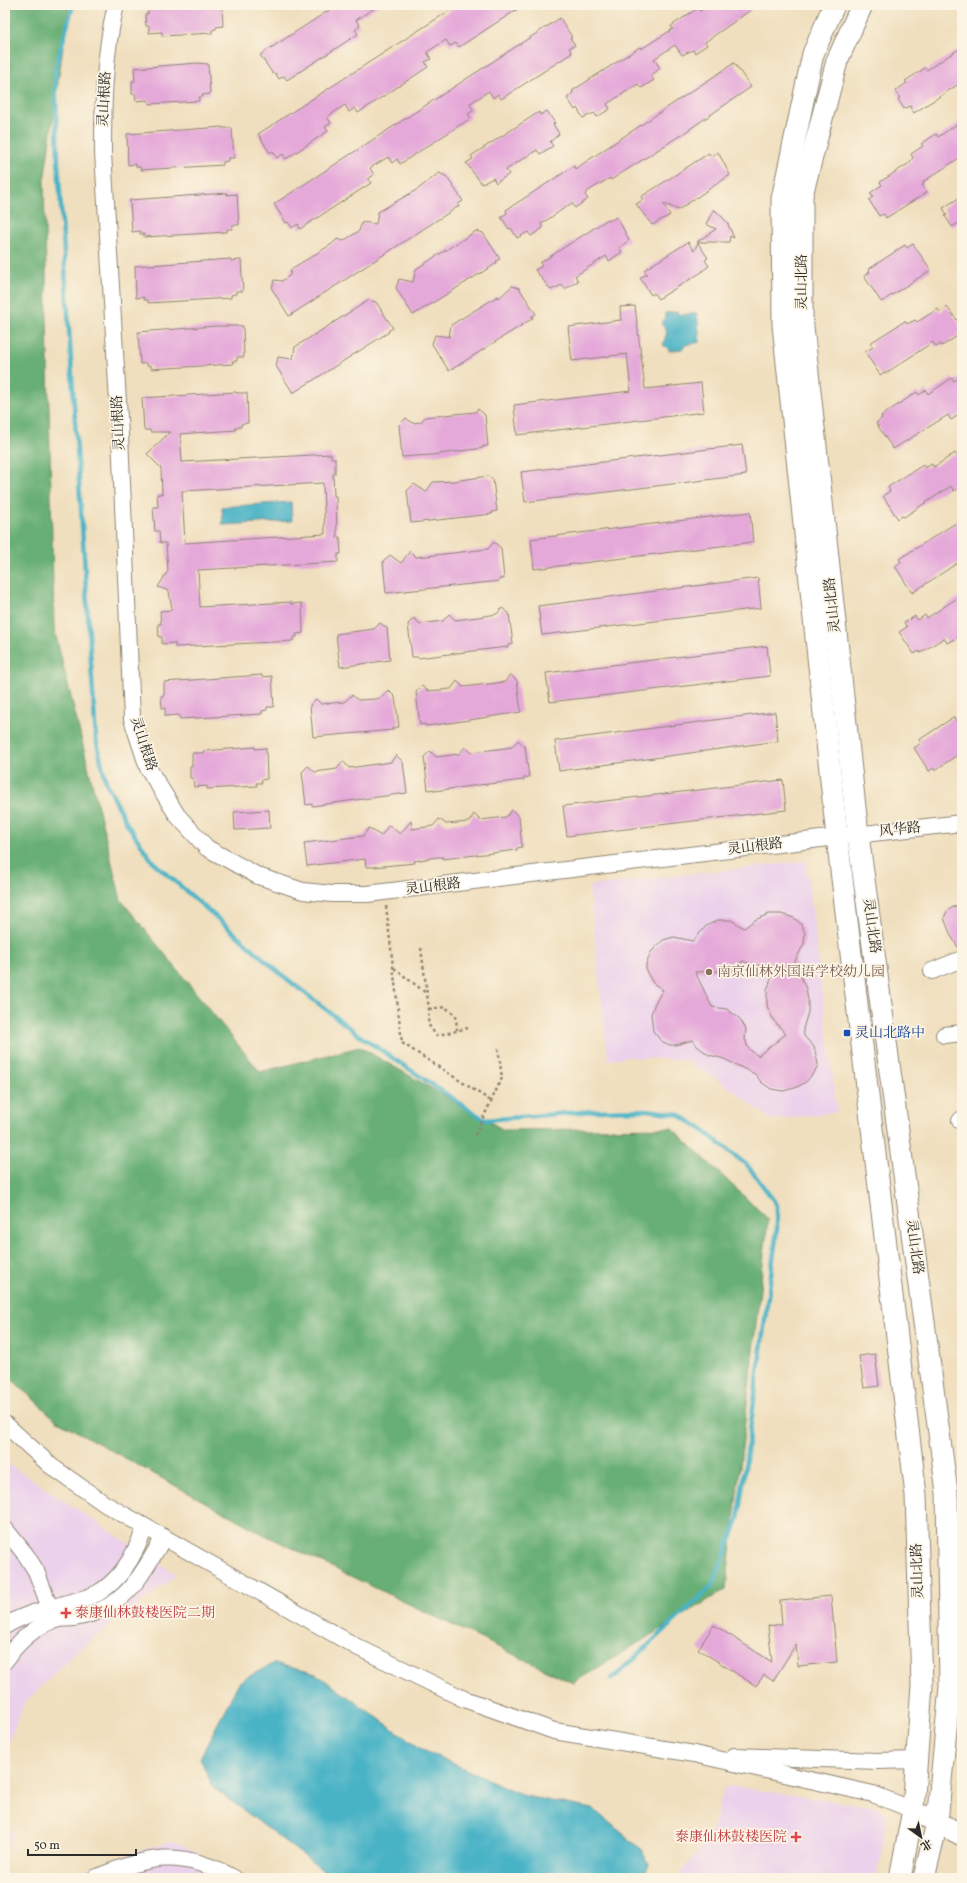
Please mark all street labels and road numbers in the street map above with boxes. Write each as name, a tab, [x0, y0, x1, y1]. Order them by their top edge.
street label: 灵山根路	[94, 71, 116, 127]
street label: 灵山北路	[793, 254, 812, 310]
street label: 灵山根路	[108, 395, 130, 451]
street label: 灵山北路	[821, 576, 845, 634]
street label: 灵山根路	[125, 714, 161, 774]
street label: 风华路	[878, 818, 922, 842]
street label: 灵山根路	[726, 834, 784, 860]
street label: 灵山根路	[404, 874, 462, 900]
street label: 灵山北路	[858, 897, 884, 955]
street label: 灵山北路	[901, 1218, 927, 1276]
street label: 灵山北路	[908, 1543, 928, 1599]

